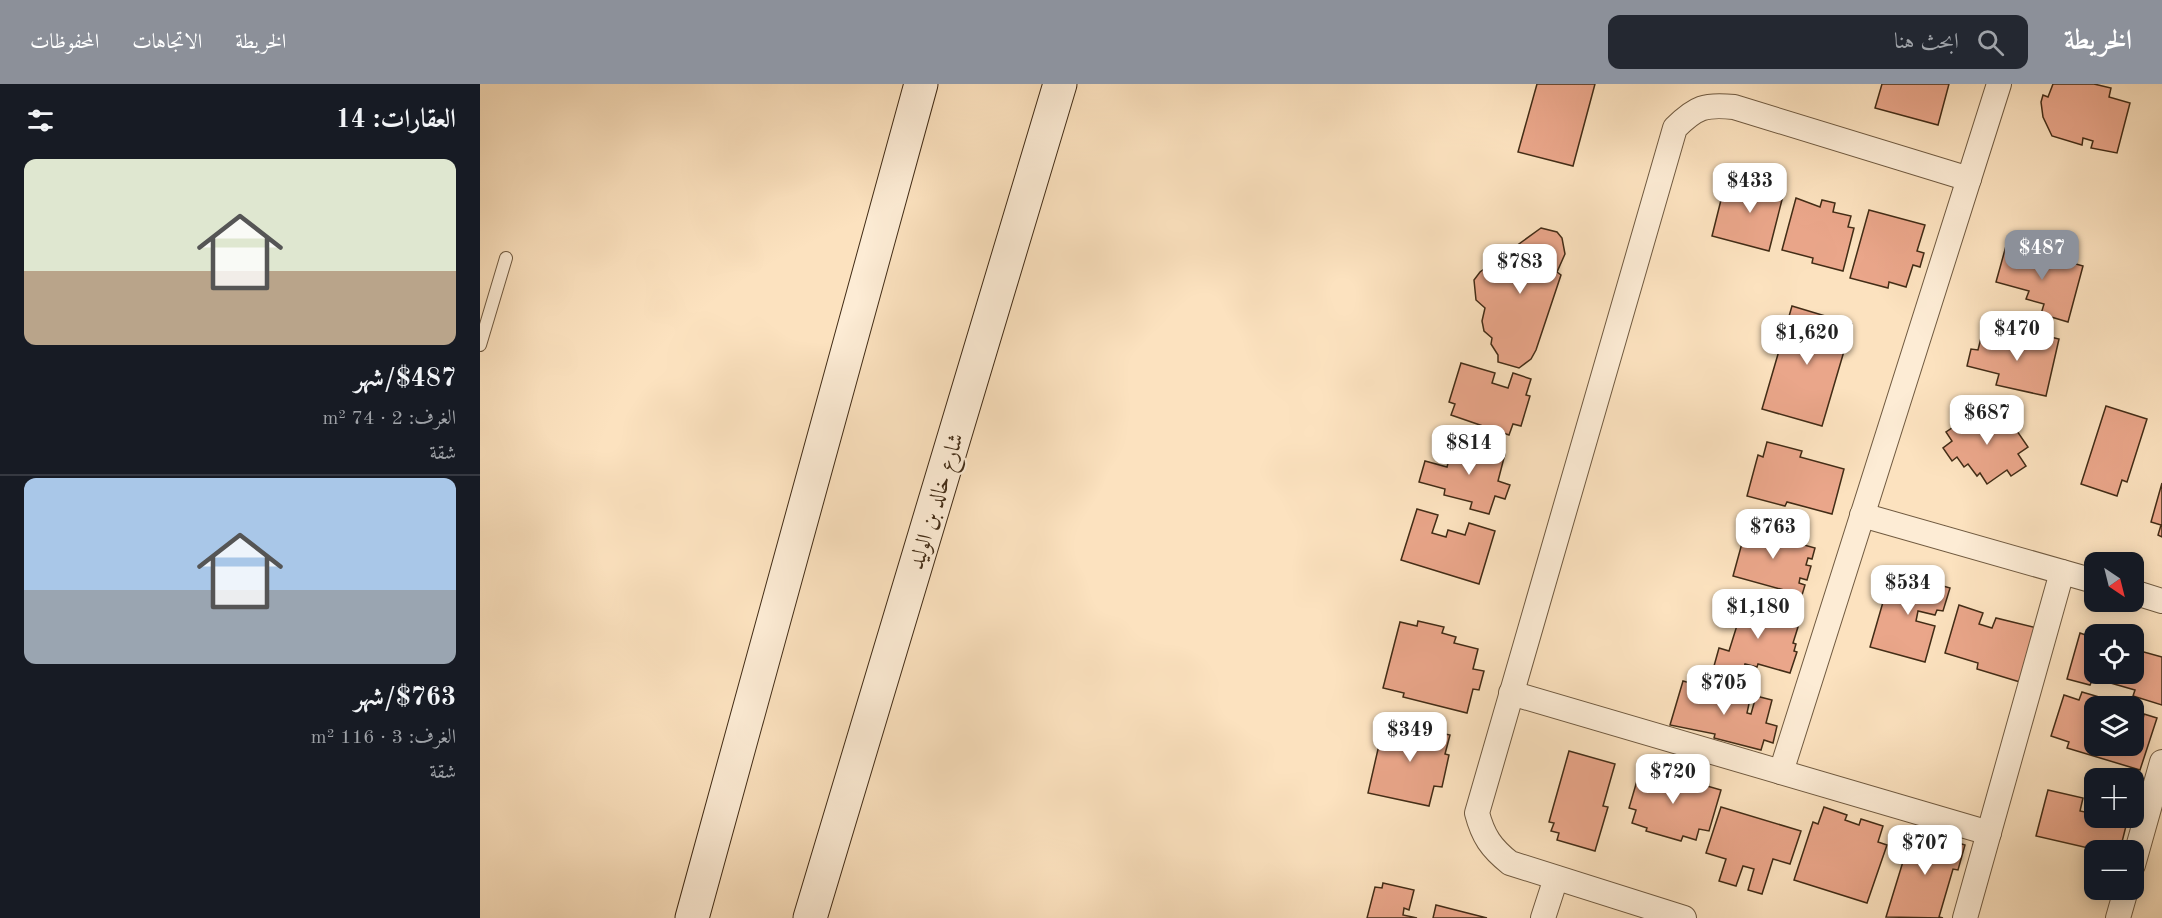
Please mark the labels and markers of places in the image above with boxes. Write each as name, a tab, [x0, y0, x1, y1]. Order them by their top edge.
pin: $433	[1714, 163, 1786, 214]
pin: $487	[2006, 230, 2078, 281]
pin: $783	[1484, 244, 1556, 295]
pin: $470	[1981, 311, 2053, 362]
pin: $1,620	[1758, 315, 1856, 366]
pin: $687	[1951, 395, 2023, 446]
pin: $814	[1433, 425, 1505, 476]
pin: $763	[1737, 509, 1809, 560]
pin: $534	[1872, 565, 1944, 616]
pin: $1,180	[1709, 589, 1807, 640]
pin: $705	[1688, 665, 1760, 716]
pin: $349	[1374, 712, 1446, 763]
pin: $720	[1637, 754, 1709, 805]
pin: $707	[1889, 825, 1961, 876]

